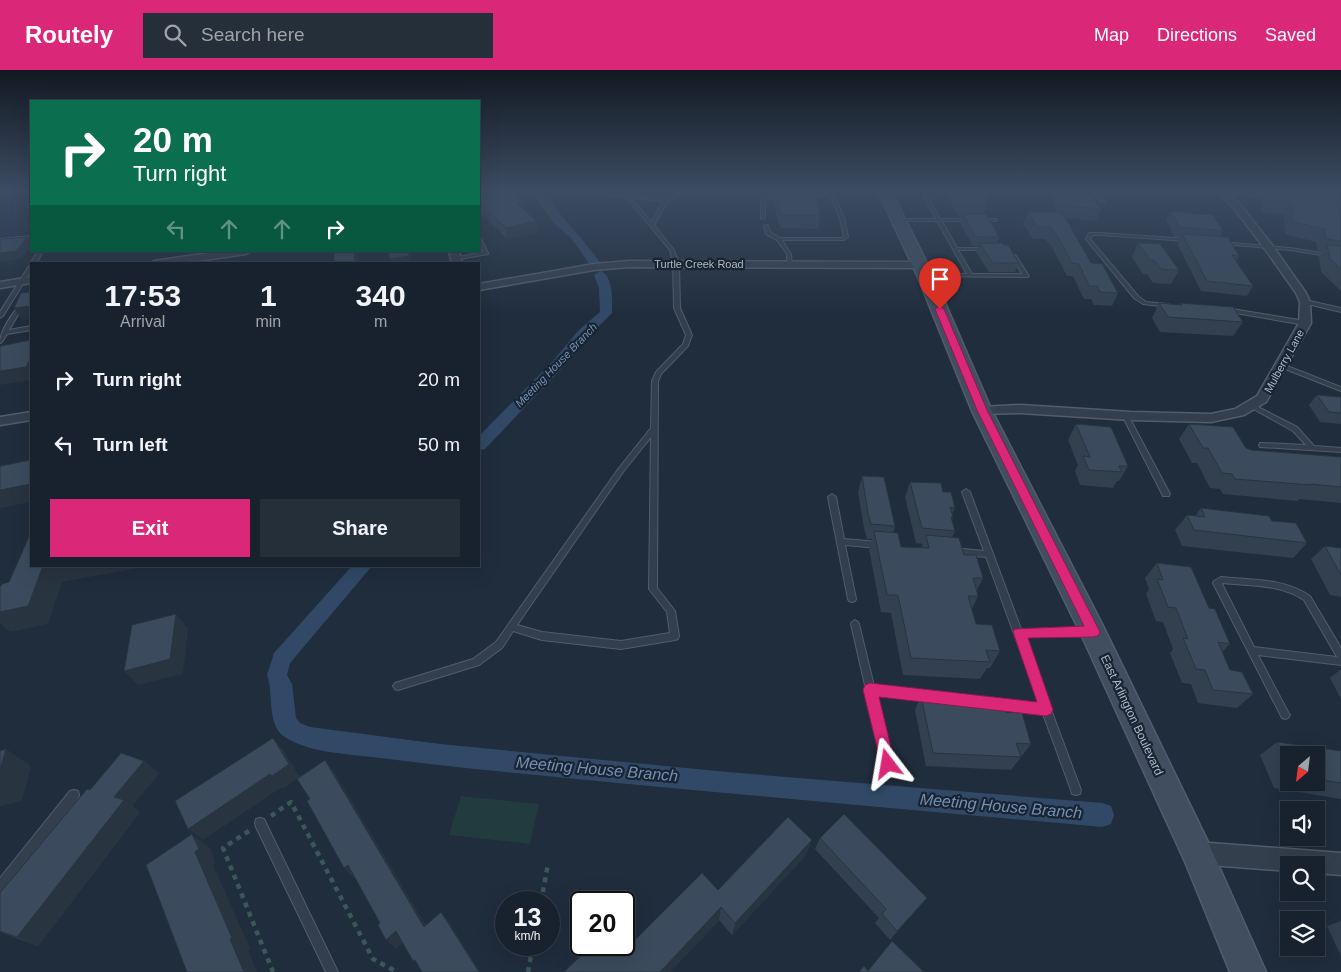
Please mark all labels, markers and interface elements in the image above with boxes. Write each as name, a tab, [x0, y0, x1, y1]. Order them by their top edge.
search box	[143, 13, 493, 58]
text: Routely	[25, 21, 113, 48]
icon: search	[161, 21, 189, 49]
text: Search here	[201, 24, 305, 45]
text: Map	[1094, 25, 1129, 45]
text: Directions	[1157, 25, 1237, 45]
text: Saved	[1265, 25, 1316, 45]
icon: right	[50, 120, 115, 185]
text: 20 m	[133, 120, 213, 159]
text: Turn right	[133, 161, 226, 186]
icon: left	[162, 215, 190, 243]
icon: ahead	[215, 215, 243, 243]
icon: ahead	[268, 215, 296, 243]
icon: right	[321, 215, 349, 243]
street label: Turtle Creek Road	[654, 258, 744, 270]
pin	[919, 258, 961, 309]
icon: arrive	[926, 265, 954, 293]
text: 17:53	[104, 279, 181, 312]
text: 1	[260, 279, 277, 312]
text: 340	[356, 279, 406, 312]
text: Arrival	[120, 313, 165, 330]
text: min	[255, 313, 281, 330]
text: m	[374, 313, 387, 330]
water label: Meeting House Branch	[513, 321, 599, 409]
street label: Mulberry Lane	[1262, 327, 1306, 395]
icon: right	[50, 366, 78, 394]
text: Turn right	[93, 369, 181, 390]
text: 20 m	[418, 369, 460, 390]
icon: left	[50, 431, 78, 459]
text: Turn left	[93, 434, 168, 455]
text: 50 m	[418, 434, 460, 455]
button: Exit	[50, 499, 250, 557]
button: Share	[260, 499, 460, 557]
street label: East Arlington Boulevard	[1098, 652, 1166, 778]
position arrow	[861, 737, 913, 789]
north arrow	[1280, 746, 1325, 791]
map controls	[1280, 746, 1325, 956]
water label: Meeting House Branch	[515, 753, 679, 785]
water label: Meeting House Branch	[919, 790, 1083, 822]
button: sound	[1280, 801, 1325, 846]
button: search	[1280, 856, 1325, 901]
speed limit sign: 20	[570, 891, 635, 956]
text: 13	[514, 903, 541, 931]
button: layers	[1280, 911, 1325, 956]
text: km/h	[514, 929, 541, 943]

